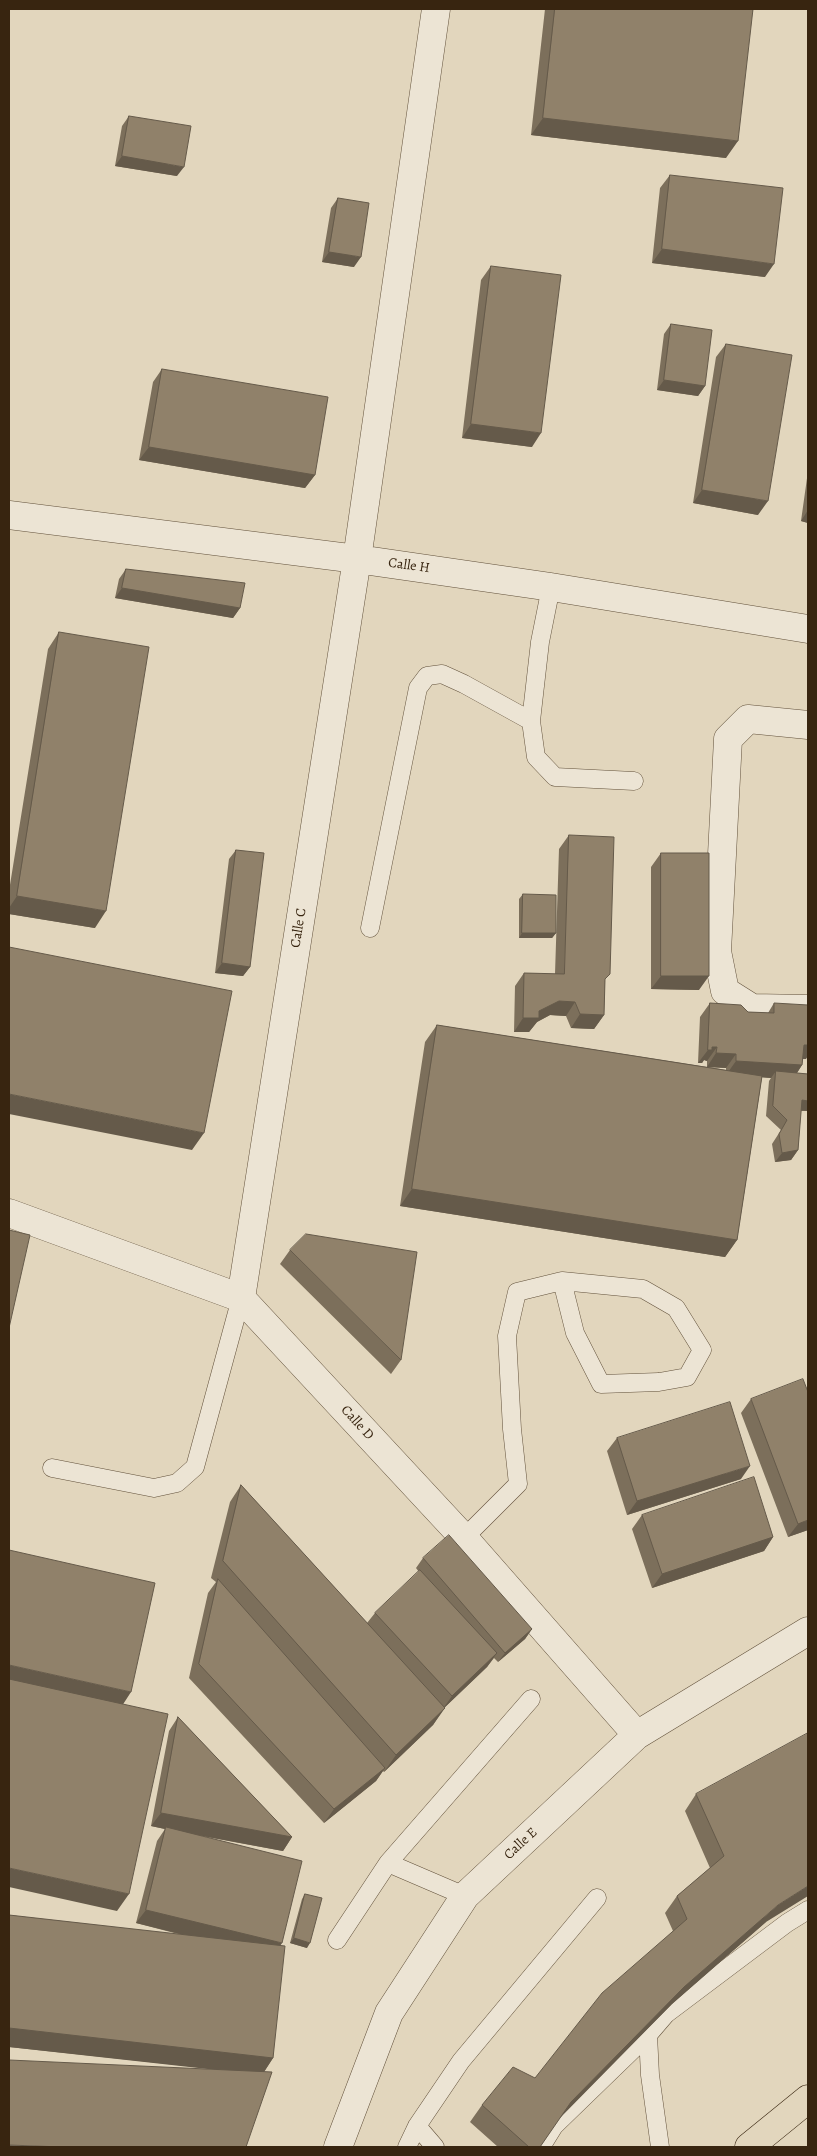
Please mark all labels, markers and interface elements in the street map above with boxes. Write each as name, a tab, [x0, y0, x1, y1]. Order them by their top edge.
street label: Calle H	[387, 555, 431, 577]
street label: Calle C	[288, 907, 310, 949]
street label: Calle D	[337, 1402, 377, 1444]
street label: Calle E	[501, 1824, 541, 1864]

